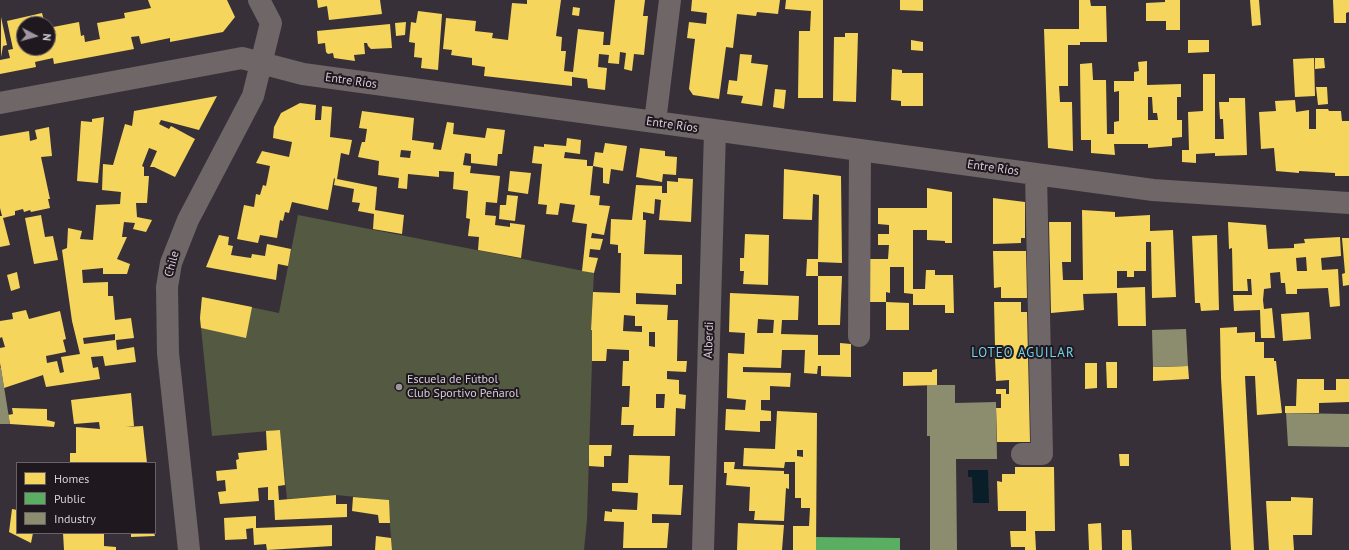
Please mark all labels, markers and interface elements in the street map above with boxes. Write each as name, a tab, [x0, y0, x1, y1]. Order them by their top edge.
north arrow	[16, 16, 56, 56]
text: N	[40, 33, 54, 41]
street label: Entre Ríos	[324, 70, 378, 92]
street label: Entre Ríos	[645, 114, 699, 136]
street label: Entre Ríos	[966, 157, 1020, 179]
street label: Chile	[162, 249, 182, 279]
street label: Alberdi	[701, 321, 717, 359]
district label: LOTEO AGUILAR	[971, 345, 1075, 361]
place label: Escuela de Fútbol Club Sportivo Peñarol	[407, 373, 519, 401]
marker: Escuela de Fútbol Club Sportivo Peñarol	[394, 382, 404, 392]
legend	[16, 462, 156, 534]
text: Homes	[54, 471, 89, 486]
text: Public	[54, 491, 85, 506]
text: Industry	[54, 511, 96, 526]

